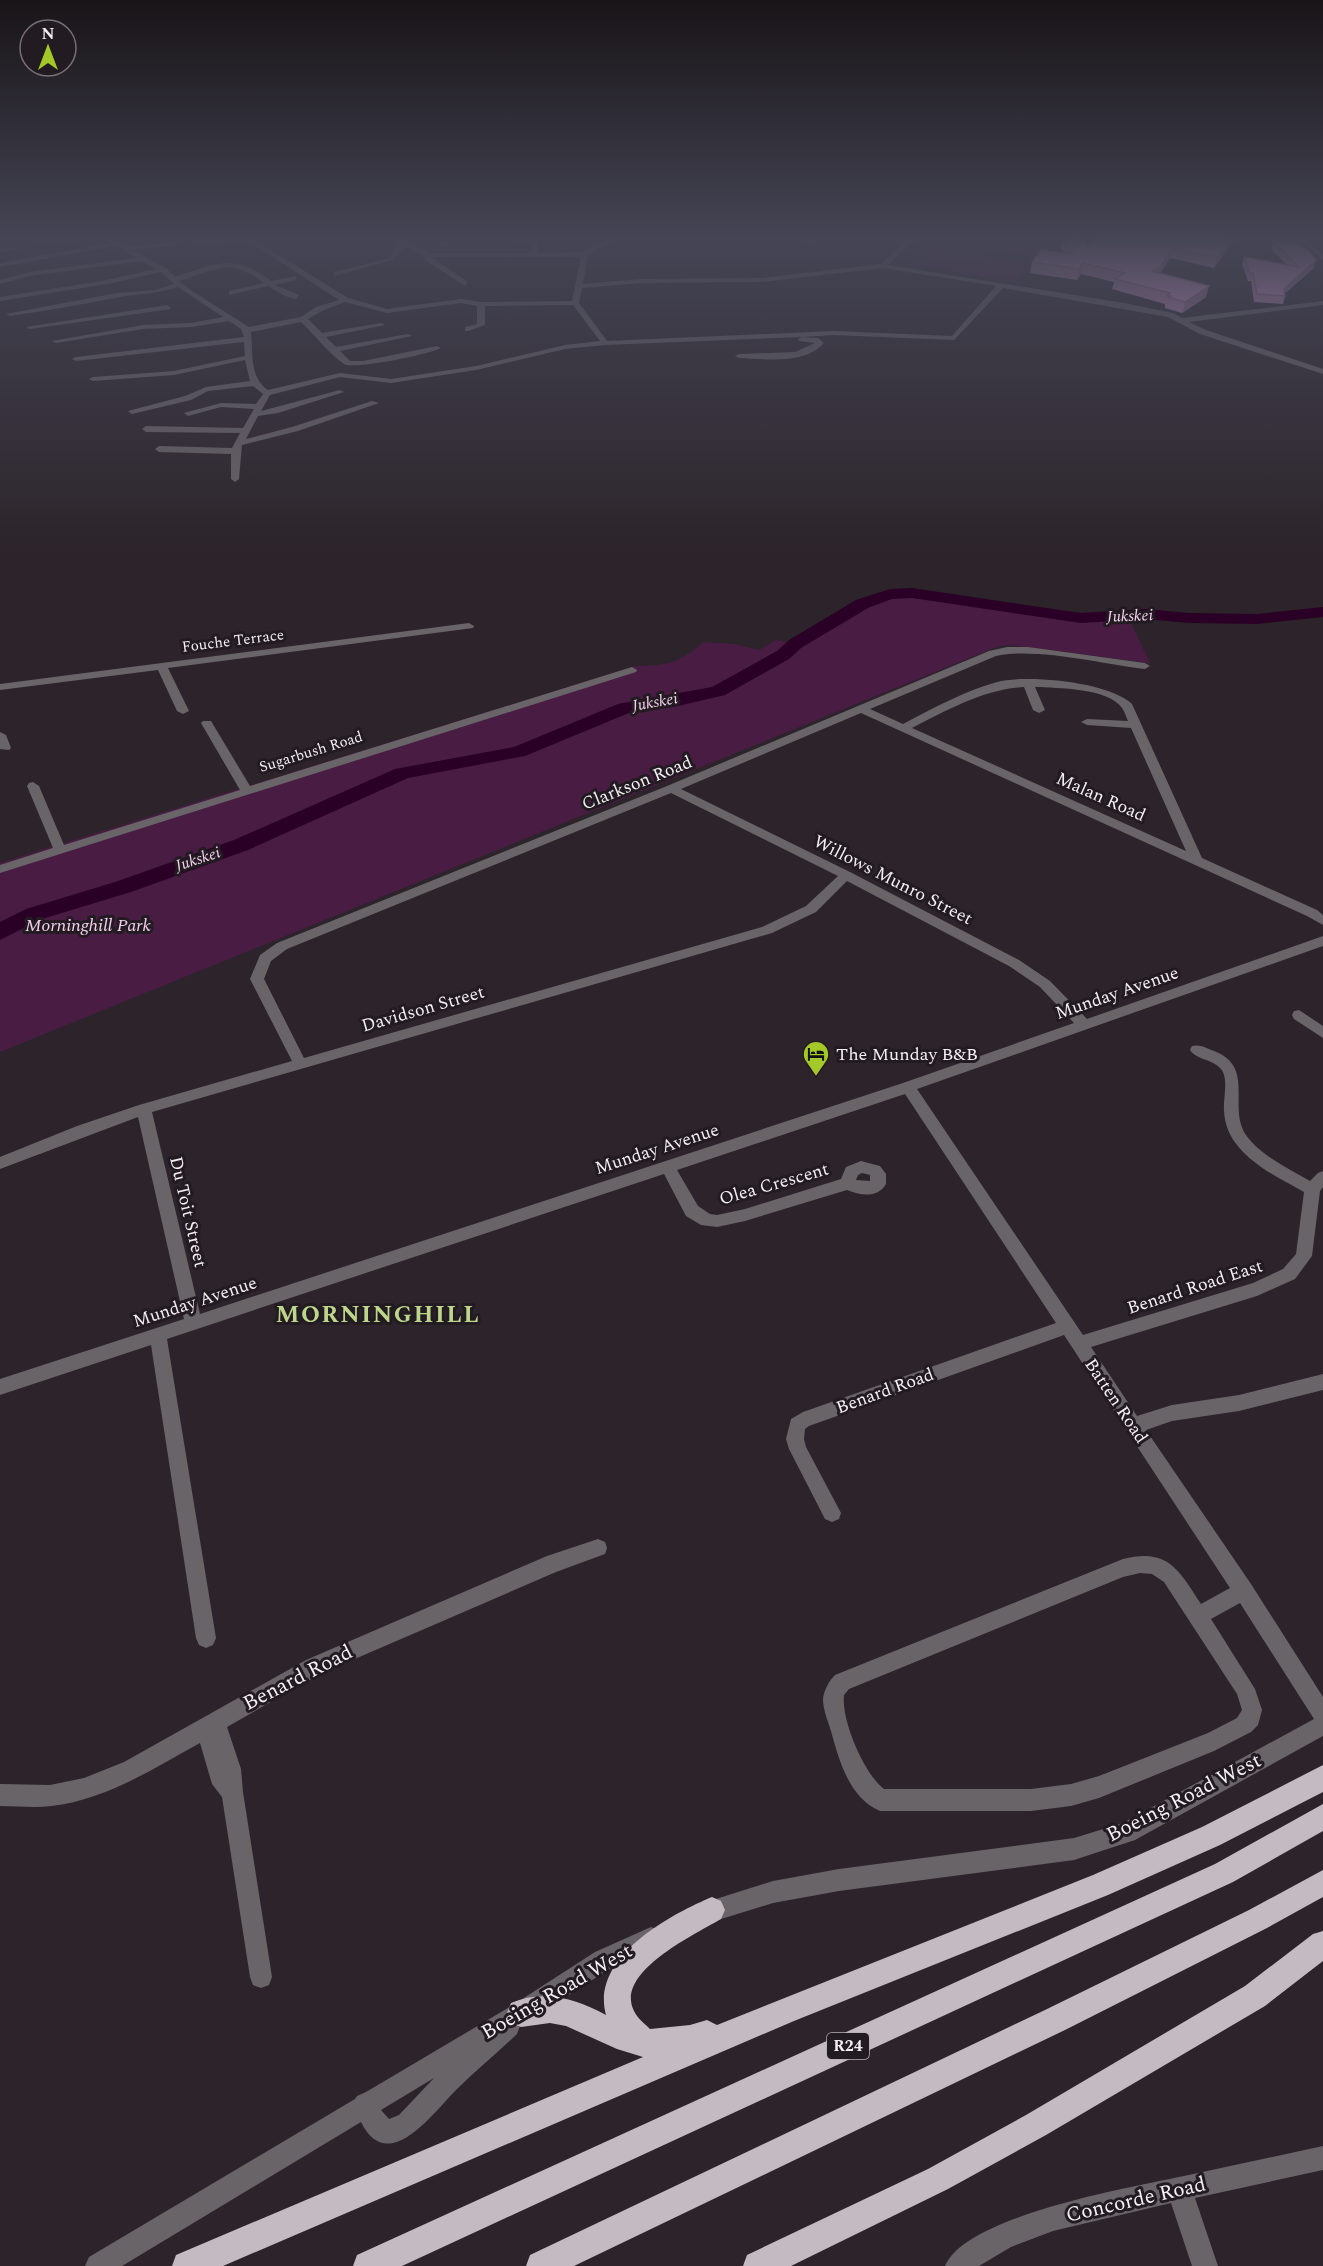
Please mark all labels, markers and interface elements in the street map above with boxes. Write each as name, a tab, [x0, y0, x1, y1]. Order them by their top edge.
north arrow	[18, 18, 78, 78]
text: N	[41, 22, 55, 46]
water label: Jukskei	[1106, 603, 1154, 629]
street label: Fouche Terrace	[181, 623, 285, 659]
water label: Jukskei	[629, 686, 680, 718]
street label: Sugarbush Road	[256, 725, 366, 779]
street label: Clarkson Road	[578, 749, 696, 817]
street label: Malan Road	[1052, 765, 1150, 829]
street label: Willows Munro Street	[809, 828, 977, 932]
water label: Jukskei	[171, 840, 224, 878]
park label: Morninghill Park	[25, 912, 152, 939]
street label: Munday Avenue	[1052, 959, 1182, 1027]
street label: Davidson Street	[358, 979, 488, 1039]
hotel icon: The Munday B&B	[801, 1039, 831, 1077]
place label: The Munday B&B	[836, 1041, 978, 1068]
street label: Munday Avenue	[591, 1116, 723, 1182]
street label: Du Toit Street	[162, 1154, 214, 1270]
street label: Olea Crescent	[716, 1155, 832, 1213]
street label: Benard Road East	[1124, 1252, 1266, 1322]
street label: Munday Avenue	[129, 1269, 261, 1335]
district label: MORNINGHILL	[276, 1297, 480, 1333]
street label: Batten Road	[1078, 1353, 1154, 1449]
street label: Benard Road	[832, 1361, 938, 1421]
street label: Benard Road	[238, 1637, 358, 1719]
street label: Boeing Road West	[1101, 1745, 1267, 1851]
street label: Boeing Road West	[475, 1936, 639, 2048]
road number: R24	[827, 2033, 869, 2059]
street label: Concorde Road	[1063, 2168, 1209, 2232]

